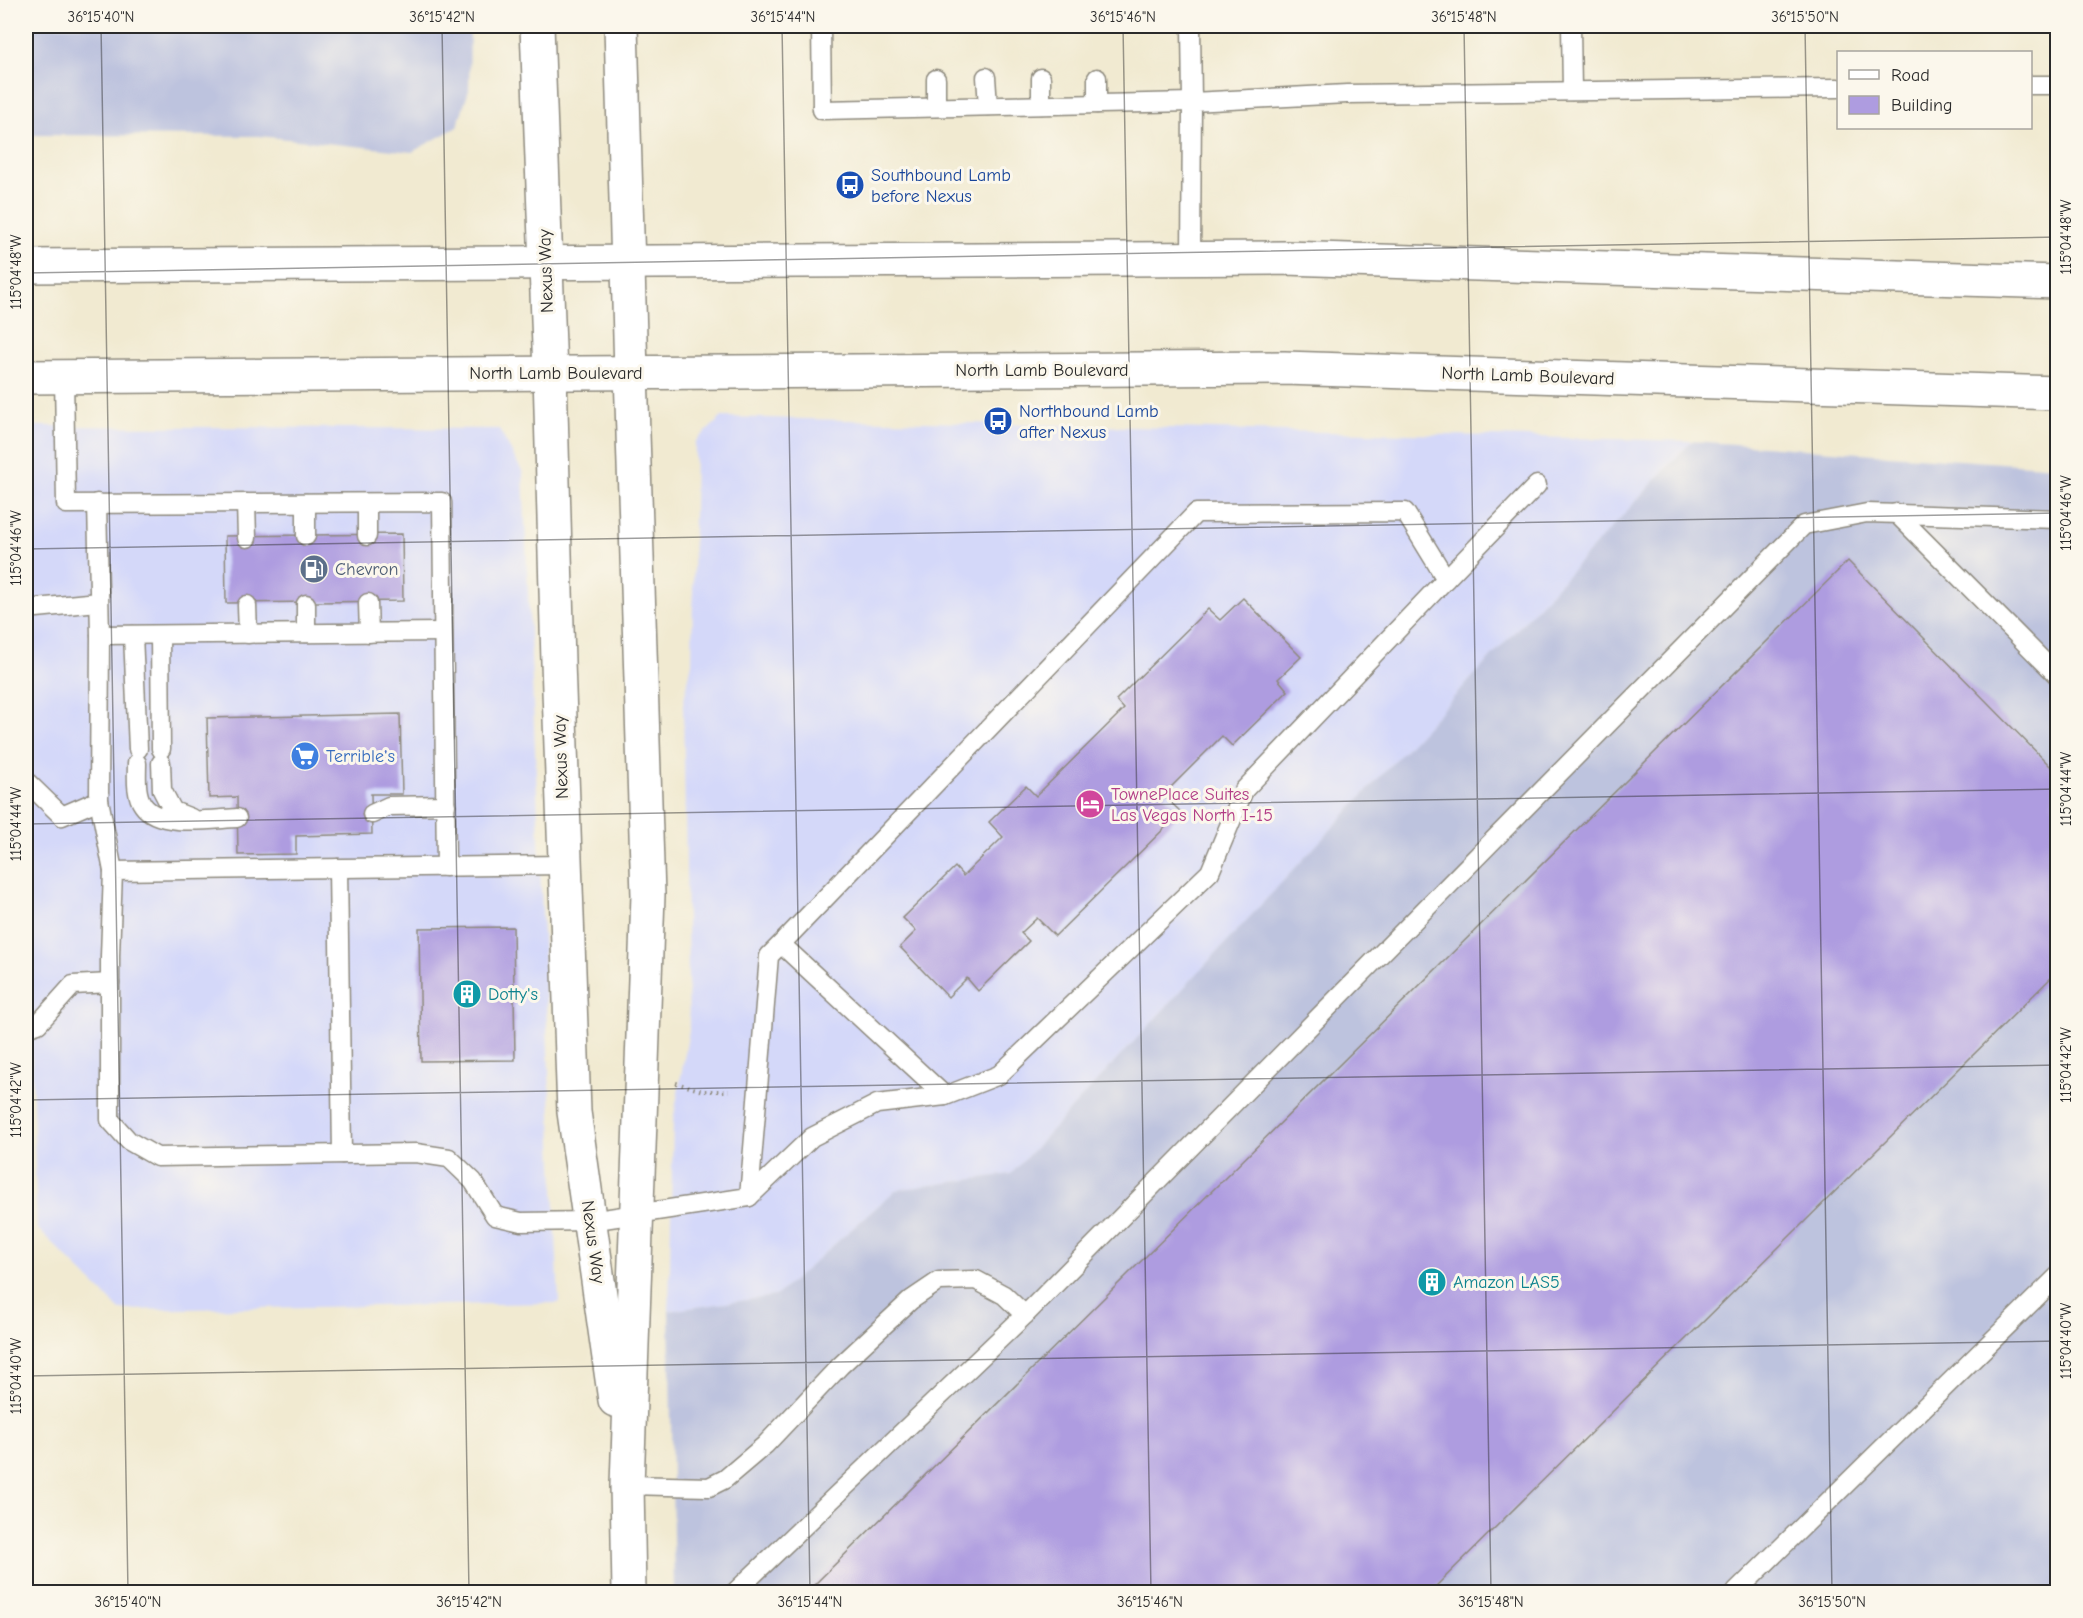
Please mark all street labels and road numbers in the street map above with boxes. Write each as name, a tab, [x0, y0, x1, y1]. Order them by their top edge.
street label: Nexus Way	[534, 228, 558, 313]
street label: North Lamb Boulevard	[955, 360, 1129, 381]
street label: North Lamb Boulevard	[1441, 362, 1615, 390]
street label: North Lamb Boulevard	[469, 363, 643, 384]
street label: Nexus Way	[549, 714, 573, 799]
street label: Nexus Way	[577, 1199, 609, 1286]

